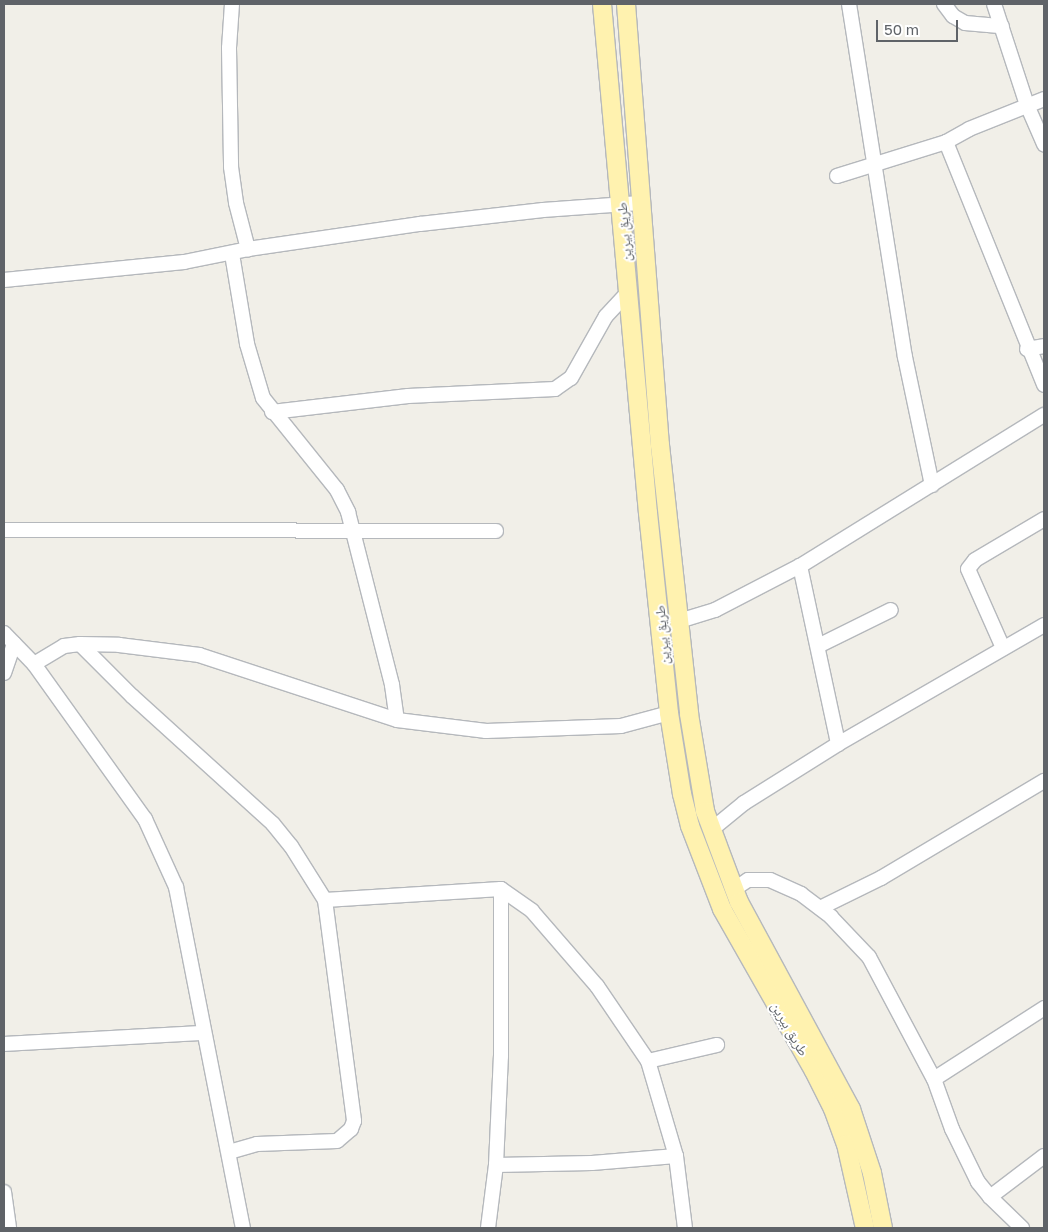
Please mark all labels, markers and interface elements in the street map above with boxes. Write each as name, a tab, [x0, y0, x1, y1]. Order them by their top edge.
scale bar	[878, 10, 960, 42]
text: 50 m	[884, 20, 919, 38]
street label: طريق بيرين	[613, 202, 635, 262]
street label: طريق بيرين	[651, 605, 673, 665]
street label: طريق بيرين	[768, 999, 812, 1059]

